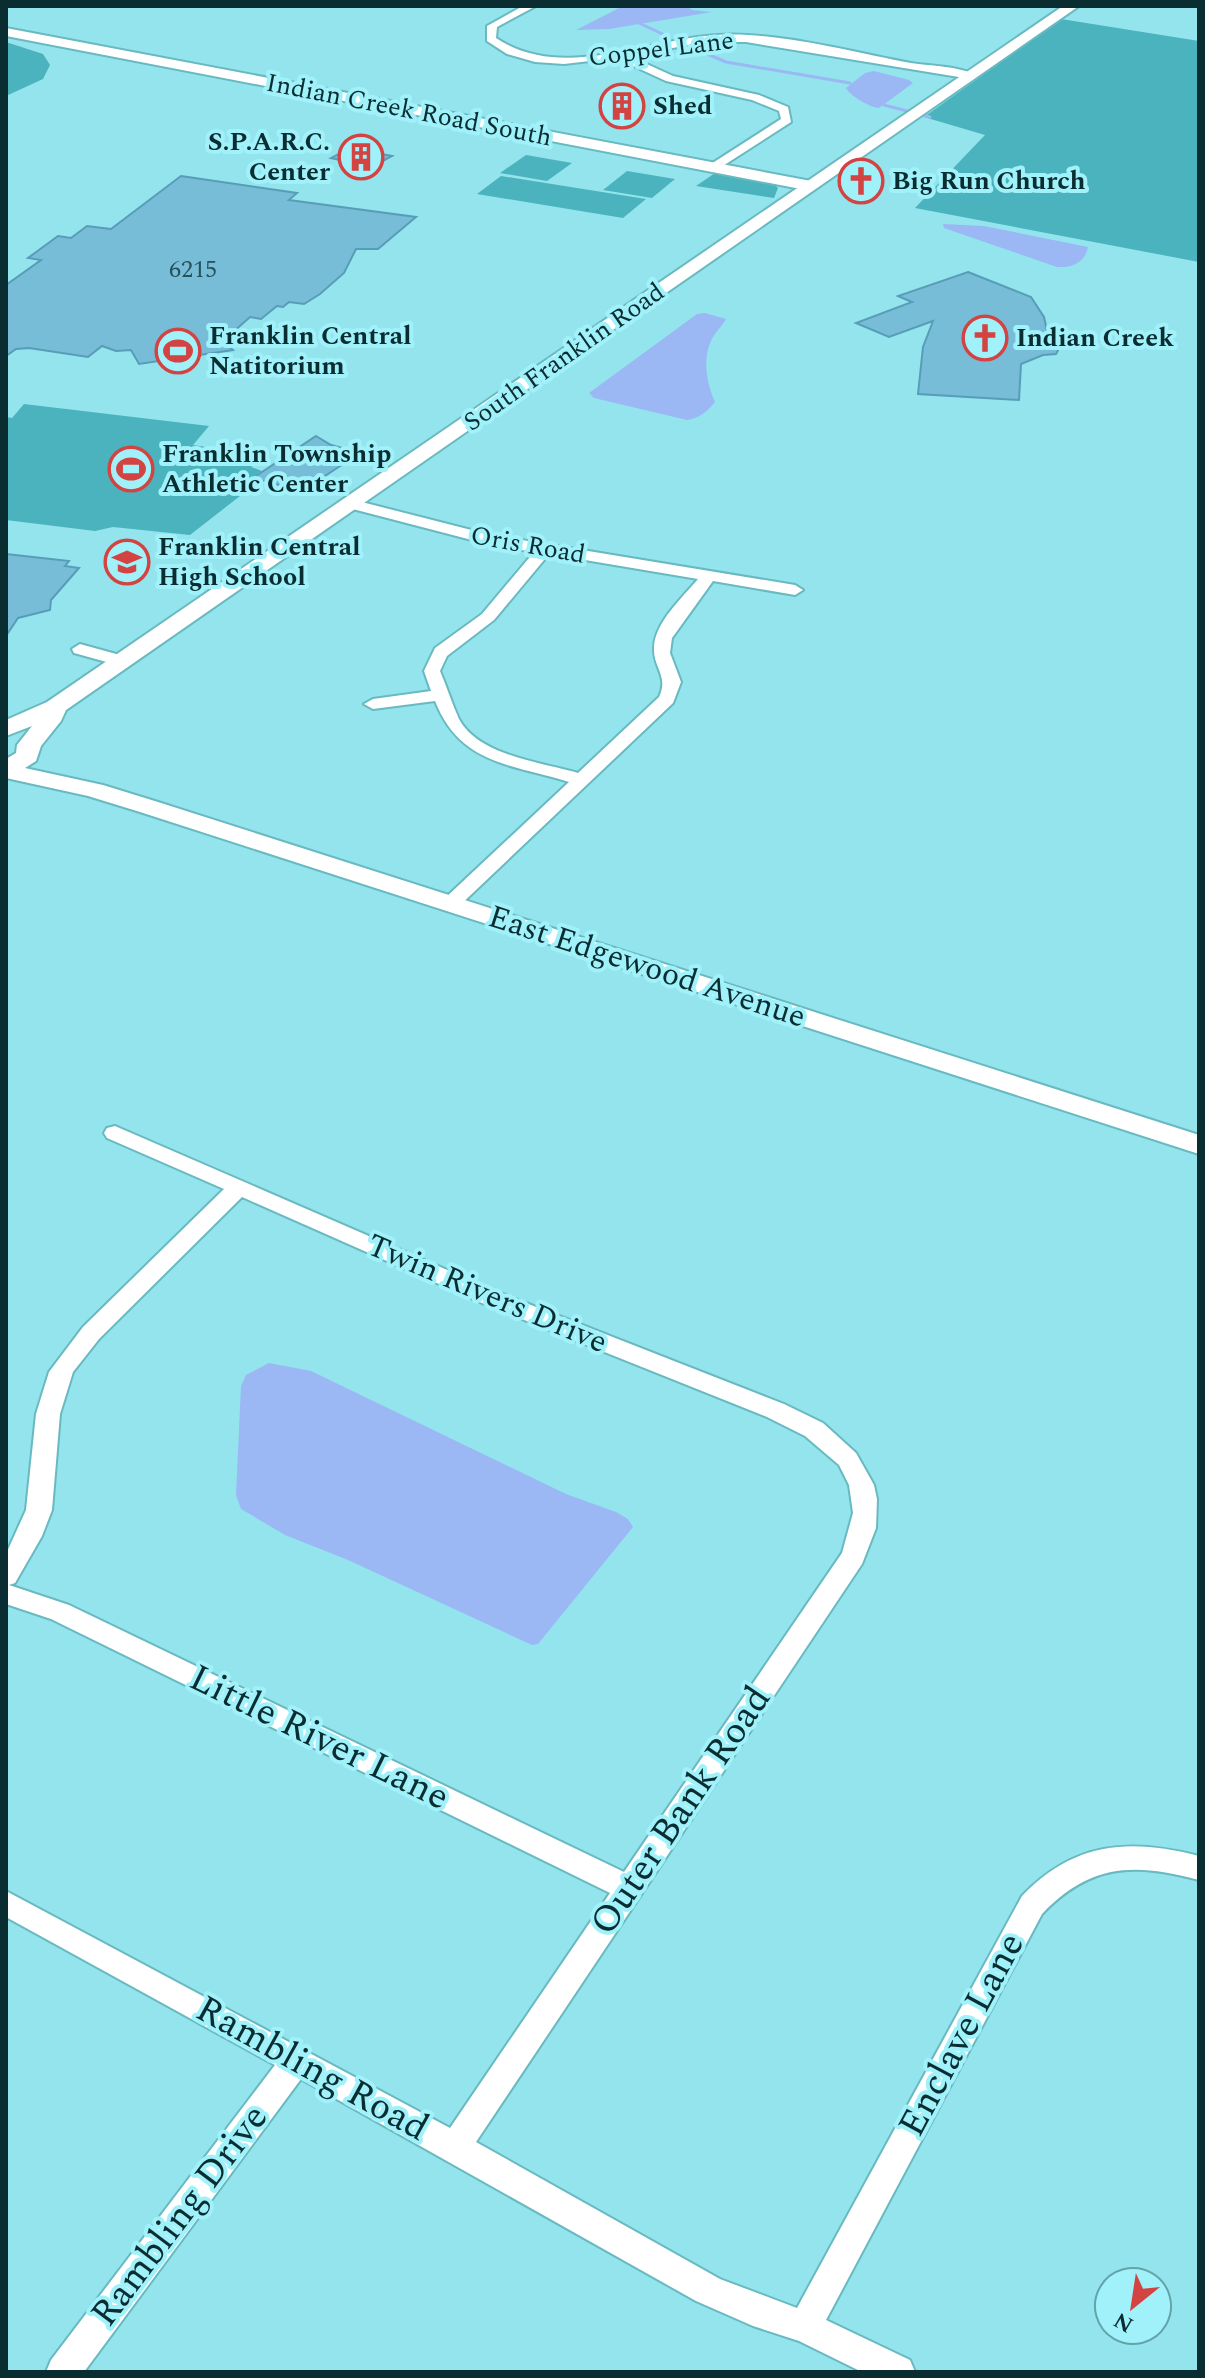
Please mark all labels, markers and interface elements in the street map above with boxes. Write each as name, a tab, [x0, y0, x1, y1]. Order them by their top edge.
street label: Coppel Lane	[586, 20, 736, 78]
street label: Indian Creek Road South	[263, 63, 555, 157]
building icon: Shed	[598, 82, 646, 130]
place label: Shed	[653, 86, 712, 126]
place label: S.P.A.R.C. Center	[208, 122, 331, 192]
building icon: S.P.A.R.C. Center	[337, 133, 385, 181]
church icon: Big Run Church	[837, 157, 885, 205]
place label: Big Run Church	[892, 161, 1086, 201]
house number: 6215	[169, 252, 217, 288]
street label: South Franklin Road	[455, 272, 673, 442]
church icon: Indian Creek	[961, 314, 1009, 362]
place label: Franklin Central Natitorium	[209, 316, 412, 386]
place label: Indian Creek	[1016, 318, 1174, 358]
sports icon: Franklin Central Natitorium	[154, 327, 202, 375]
place label: Franklin Township Athletic Center	[162, 434, 391, 504]
sports icon: Franklin Township Athletic Center	[107, 445, 155, 493]
street label: Oris Road	[468, 515, 588, 575]
place label: Franklin Central High School	[158, 527, 361, 597]
school or university icon: Franklin Central High School	[103, 538, 151, 586]
street label: East Edgewood Avenue	[482, 893, 812, 1041]
street label: Twin Rivers Drive	[359, 1221, 615, 1367]
street label: Little River Lane	[179, 1650, 459, 1826]
street label: Outer Bank Road	[576, 1674, 786, 1948]
street label: Enclave Lane	[884, 1922, 1040, 2148]
street label: Rambling Road	[185, 1981, 439, 2157]
street label: Rambling Drive	[77, 2092, 283, 2340]
north arrow	[1093, 2266, 1173, 2346]
text: N	[1108, 2303, 1140, 2341]

